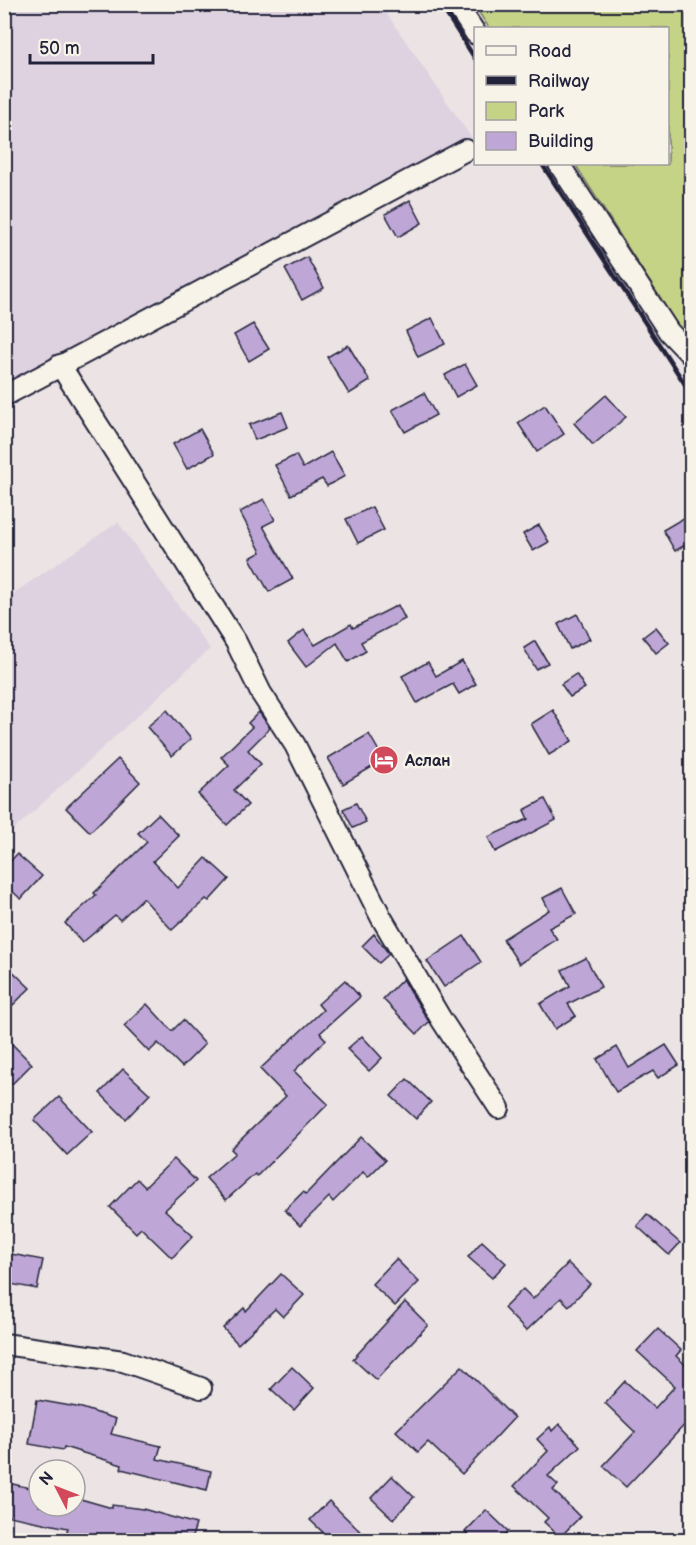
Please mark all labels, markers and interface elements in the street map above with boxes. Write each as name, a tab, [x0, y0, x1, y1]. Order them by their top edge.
scale bar	[30, 27, 153, 65]
legend	[474, 27, 669, 165]
text: 50 m	[39, 38, 80, 59]
text: Road	[528, 41, 572, 62]
text: Railway	[528, 71, 590, 92]
text: Park	[528, 101, 564, 122]
text: Building	[528, 131, 594, 152]
hotel icon: Аслан	[368, 744, 400, 776]
place label: Аслан	[404, 752, 451, 771]
north arrow	[27, 1458, 87, 1518]
text: N	[36, 1468, 58, 1490]

